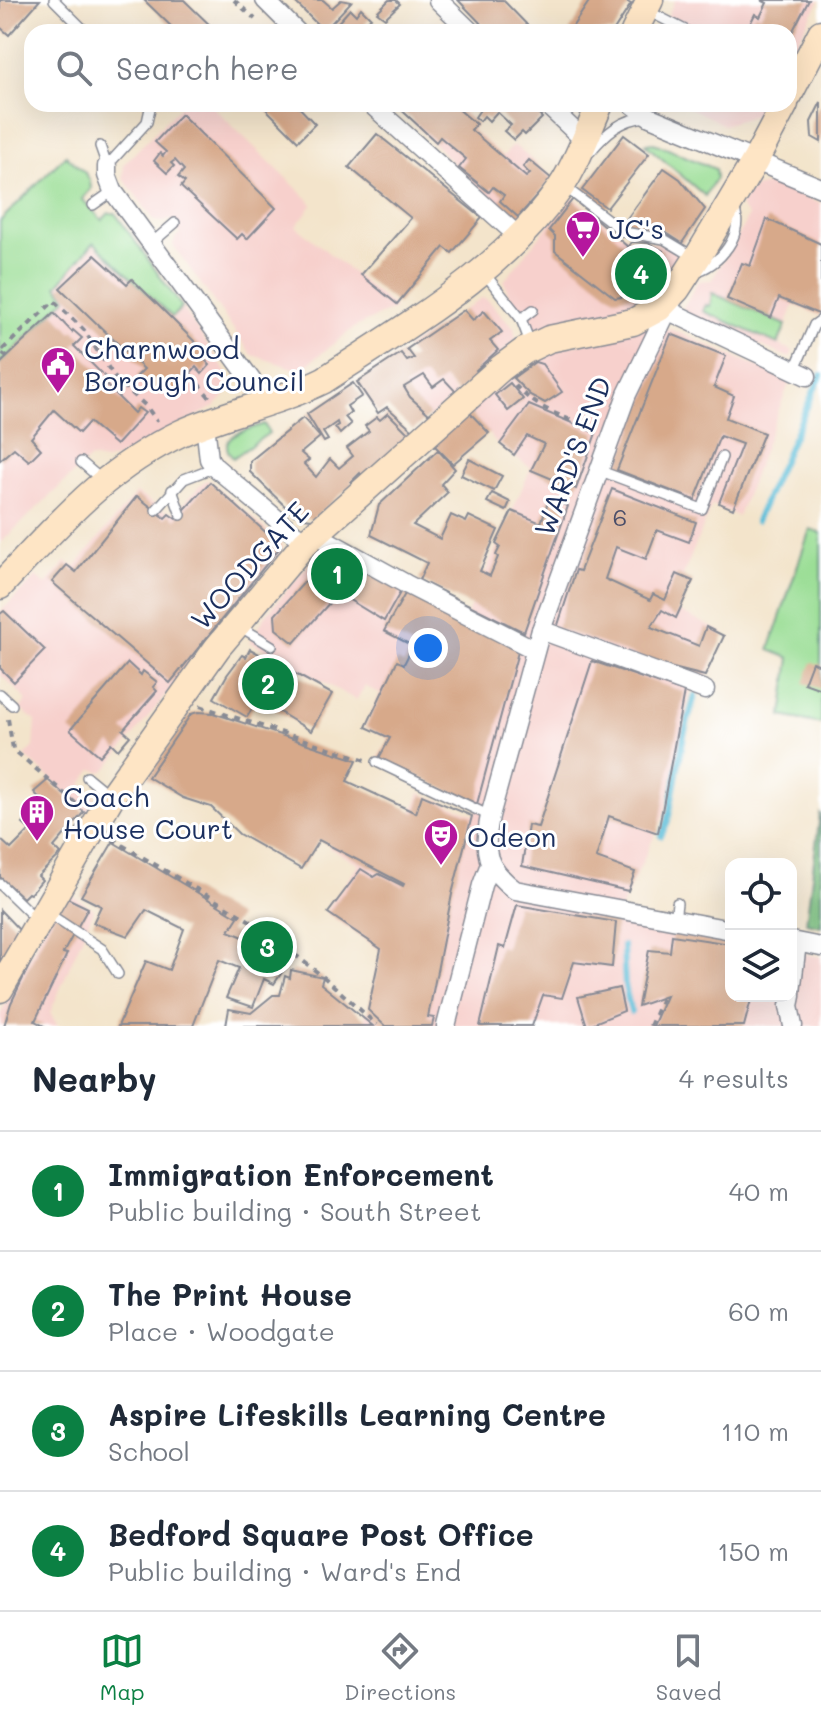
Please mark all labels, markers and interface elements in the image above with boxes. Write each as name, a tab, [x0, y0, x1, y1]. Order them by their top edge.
search box	[24, 24, 797, 112]
icon: search	[52, 46, 96, 90]
text: Search here	[116, 48, 299, 88]
supermarket icon: JC's	[564, 209, 602, 259]
place label: JC's	[609, 210, 664, 246]
pin: 4	[615, 244, 667, 304]
place label: Charnwood Borough Council	[84, 330, 304, 398]
public building icon: Charnwood Borough Council	[39, 345, 77, 395]
street label: WARD'S END	[525, 371, 619, 541]
street label: WOODGATE	[182, 494, 316, 636]
house number: 6	[613, 501, 627, 532]
pin: 1	[311, 544, 363, 604]
your location	[408, 628, 448, 668]
pin: 2	[242, 654, 294, 714]
place label: Coach House Court	[63, 778, 233, 846]
building icon: Coach House Court	[18, 793, 56, 843]
theatre icon: Odeon	[422, 817, 460, 867]
place label: Odeon	[467, 818, 556, 854]
map controls	[725, 858, 797, 1002]
button: locate	[725, 858, 797, 930]
pin: 3	[241, 917, 293, 977]
button: layers	[725, 930, 797, 1002]
text: Nearby	[32, 1056, 157, 1101]
text: 4 results	[679, 1061, 789, 1095]
text: Immigration Enforcement	[108, 1154, 494, 1194]
text: 1	[52, 1174, 64, 1208]
text: 40 m	[729, 1174, 789, 1208]
text: Public building · South Street	[108, 1194, 481, 1228]
text: The Print House	[108, 1274, 352, 1314]
text: 2	[51, 1294, 65, 1328]
text: 60 m	[728, 1294, 789, 1328]
text: Place · Woodgate	[108, 1314, 335, 1348]
text: Aspire Lifeskills Learning Centre	[108, 1394, 606, 1434]
text: 3	[50, 1414, 66, 1448]
text: 110 m	[721, 1414, 789, 1448]
text: School	[108, 1434, 190, 1468]
text: Bedford Square Post Office	[108, 1514, 534, 1554]
text: 4	[50, 1534, 66, 1568]
text: 150 m	[717, 1534, 789, 1568]
text: Public building · Ward's End	[108, 1554, 461, 1588]
tab: Map	[100, 1629, 145, 1706]
tab: Directions	[344, 1629, 456, 1706]
tab: Saved	[656, 1629, 721, 1706]

